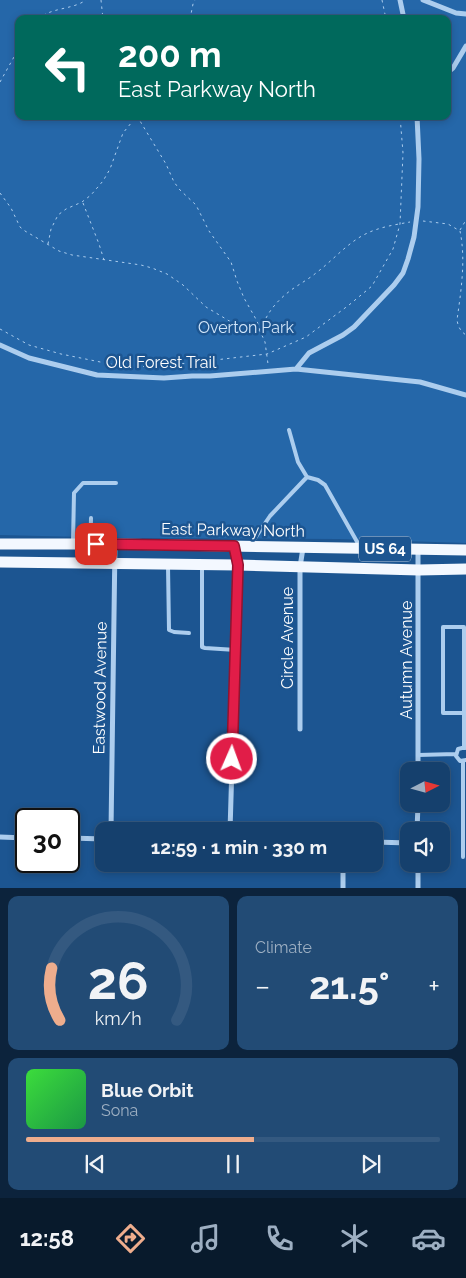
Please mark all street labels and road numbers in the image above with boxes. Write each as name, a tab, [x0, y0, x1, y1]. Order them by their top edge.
street label: Old Forest Trail	[106, 353, 217, 372]
street label: East Parkway North	[161, 519, 305, 541]
road number: US 64	[359, 536, 411, 562]
street label: Circle Avenue	[278, 587, 297, 689]
street label: Autumn Avenue	[397, 601, 416, 719]
street label: Eastwood Avenue	[89, 621, 111, 755]

